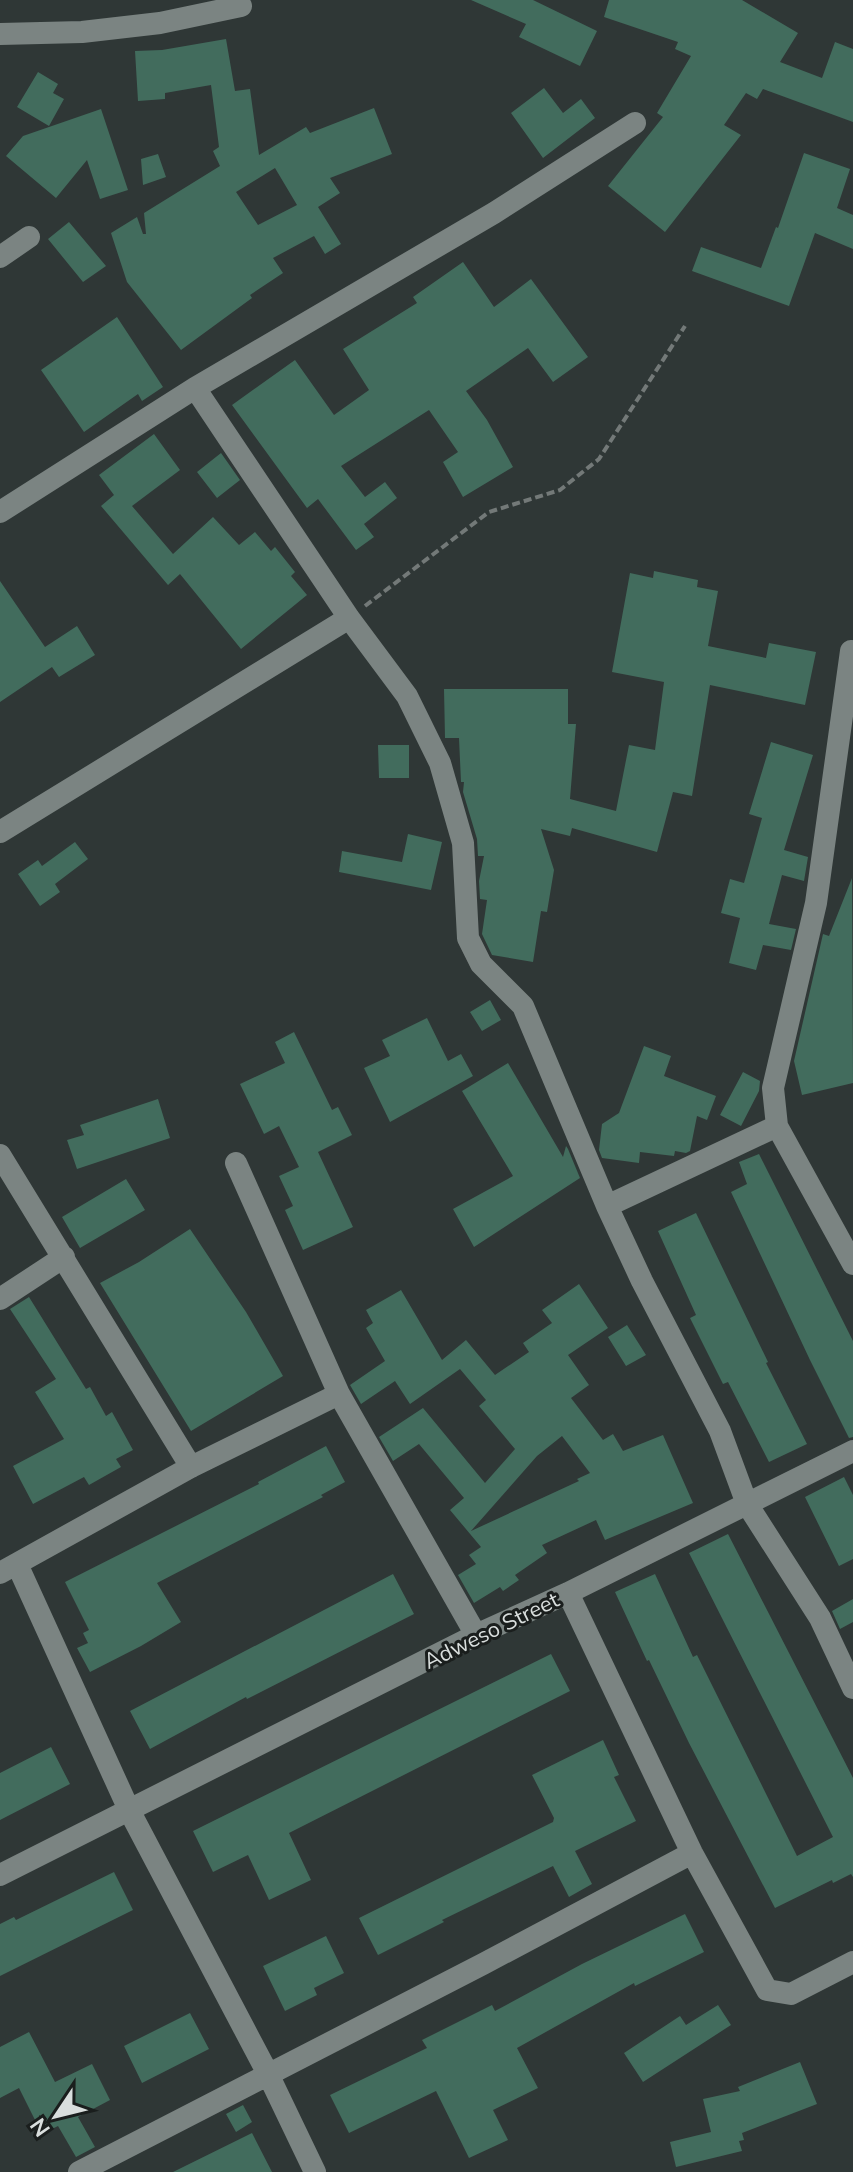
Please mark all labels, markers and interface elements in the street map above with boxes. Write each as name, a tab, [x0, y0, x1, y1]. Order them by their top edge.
street label: Adweso Street	[419, 1585, 564, 1677]
north arrow	[16, 2076, 96, 2156]
text: N	[23, 2112, 57, 2142]

